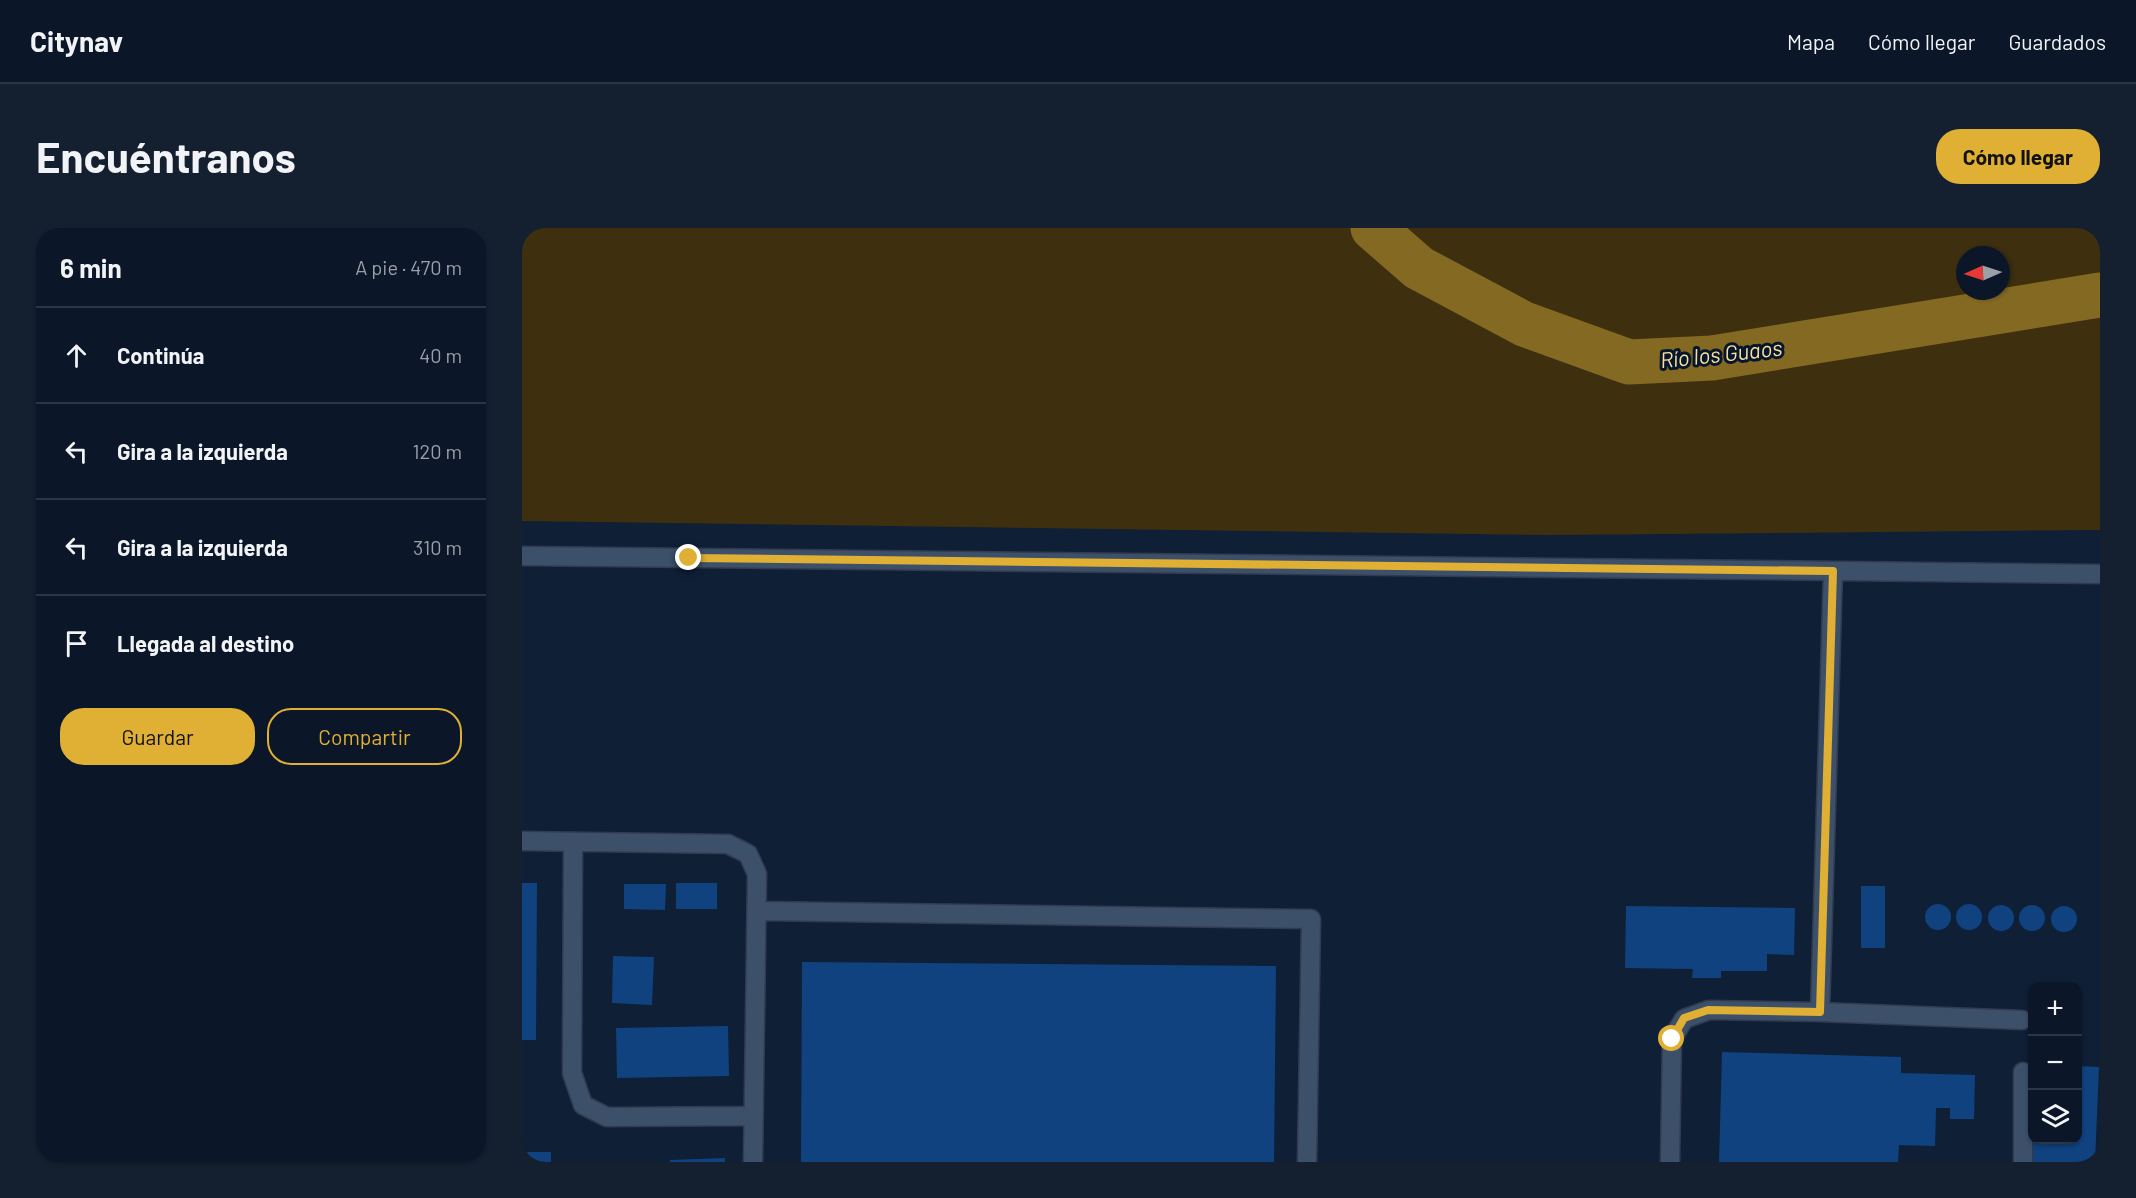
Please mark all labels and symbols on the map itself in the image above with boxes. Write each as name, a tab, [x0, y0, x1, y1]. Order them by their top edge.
north arrow	[1956, 246, 2010, 300]
water label: Río los Guaos	[1659, 334, 1783, 372]
route end	[675, 544, 701, 570]
route start	[1658, 1025, 1684, 1051]

